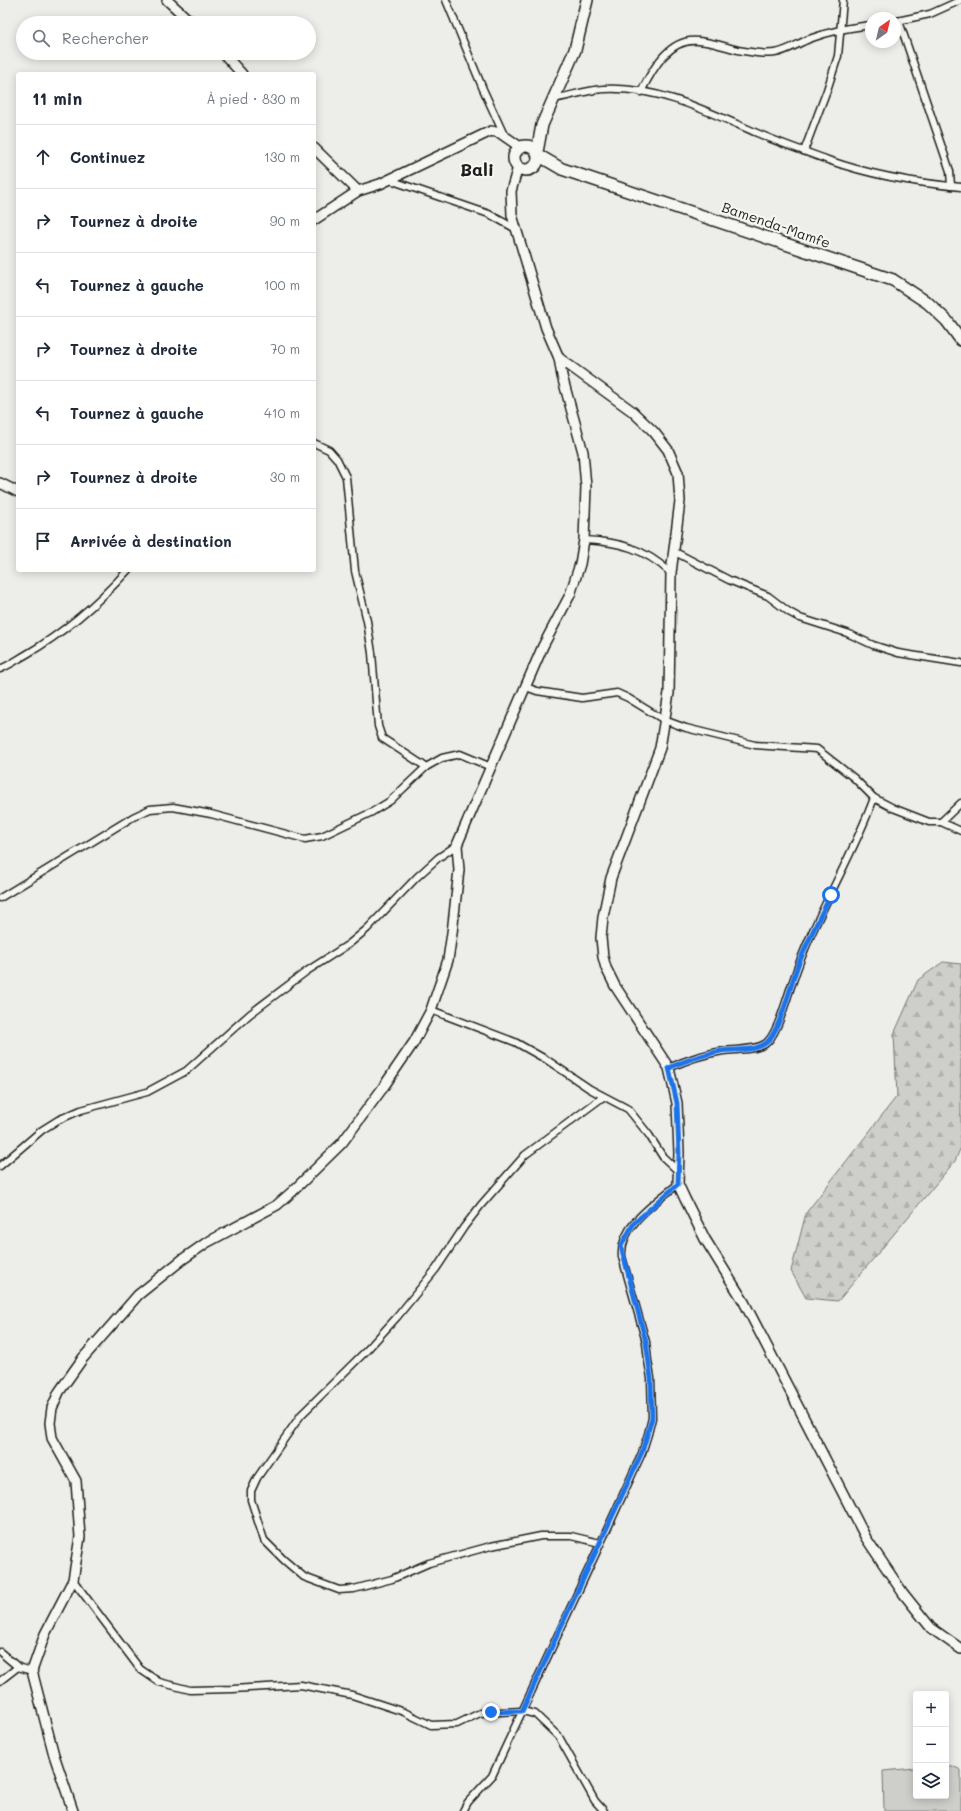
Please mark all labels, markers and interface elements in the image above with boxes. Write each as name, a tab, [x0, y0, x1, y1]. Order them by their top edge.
north arrow	[865, 12, 901, 48]
search box	[16, 16, 316, 60]
icon: search	[30, 27, 52, 49]
text: Rechercher	[62, 28, 149, 48]
text: 11 min	[32, 87, 82, 109]
text: À pied · 830 m	[207, 90, 300, 107]
icon: ahead	[32, 146, 54, 168]
text: Continuez	[70, 147, 145, 167]
text: 130 m	[264, 148, 300, 165]
district label: Bali	[460, 157, 494, 181]
street label: Bamenda-Mamfe	[719, 197, 833, 252]
icon: right	[32, 210, 54, 232]
text: Tournez à droite	[70, 211, 198, 231]
text: 90 m	[270, 212, 300, 229]
icon: left	[32, 274, 54, 296]
text: Tournez à gauche	[70, 275, 204, 295]
text: 100 m	[264, 276, 300, 293]
icon: right	[32, 338, 54, 360]
text: Tournez à droite	[70, 339, 198, 359]
text: 70 m	[270, 340, 300, 357]
icon: left	[32, 402, 54, 424]
text: Tournez à gauche	[70, 403, 204, 423]
text: 410 m	[264, 404, 300, 421]
icon: right	[32, 466, 54, 488]
text: Tournez à droite	[70, 467, 198, 487]
text: 30 m	[270, 468, 300, 485]
icon: arrive	[32, 530, 54, 552]
text: Arrivée à destination	[70, 531, 232, 551]
route start	[822, 886, 840, 904]
map controls	[913, 1691, 949, 1799]
button: +	[913, 1691, 949, 1727]
route end	[482, 1703, 500, 1721]
button: −	[913, 1727, 949, 1763]
button: layers	[913, 1763, 949, 1799]

